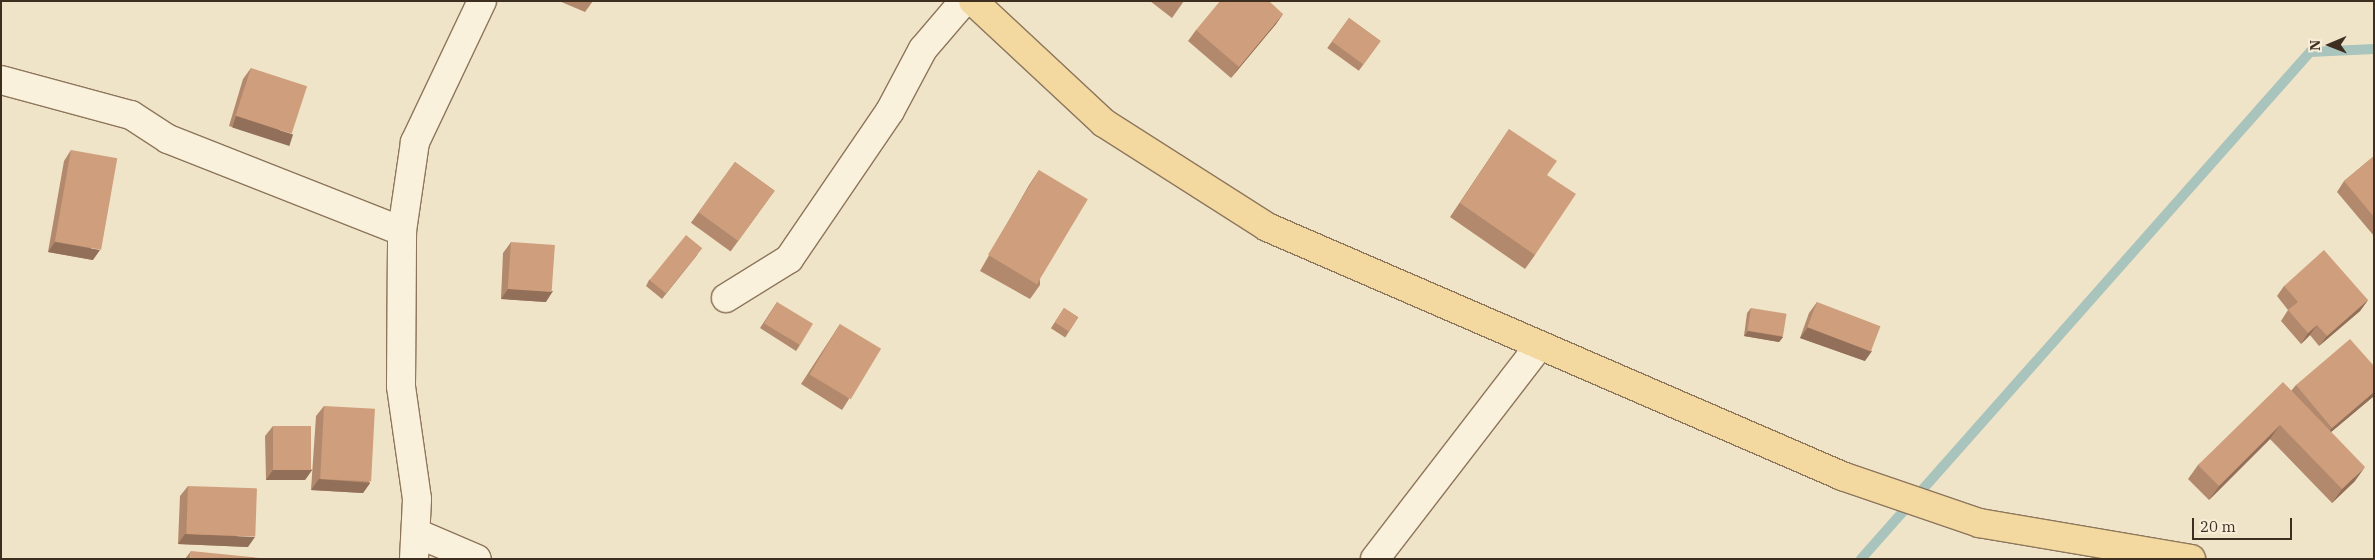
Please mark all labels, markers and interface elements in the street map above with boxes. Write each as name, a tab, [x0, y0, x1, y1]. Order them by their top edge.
north arrow	[2305, 20, 2355, 70]
text: N	[2306, 40, 2324, 51]
scale bar	[2195, 508, 2295, 540]
text: 20 m	[2200, 517, 2236, 536]

